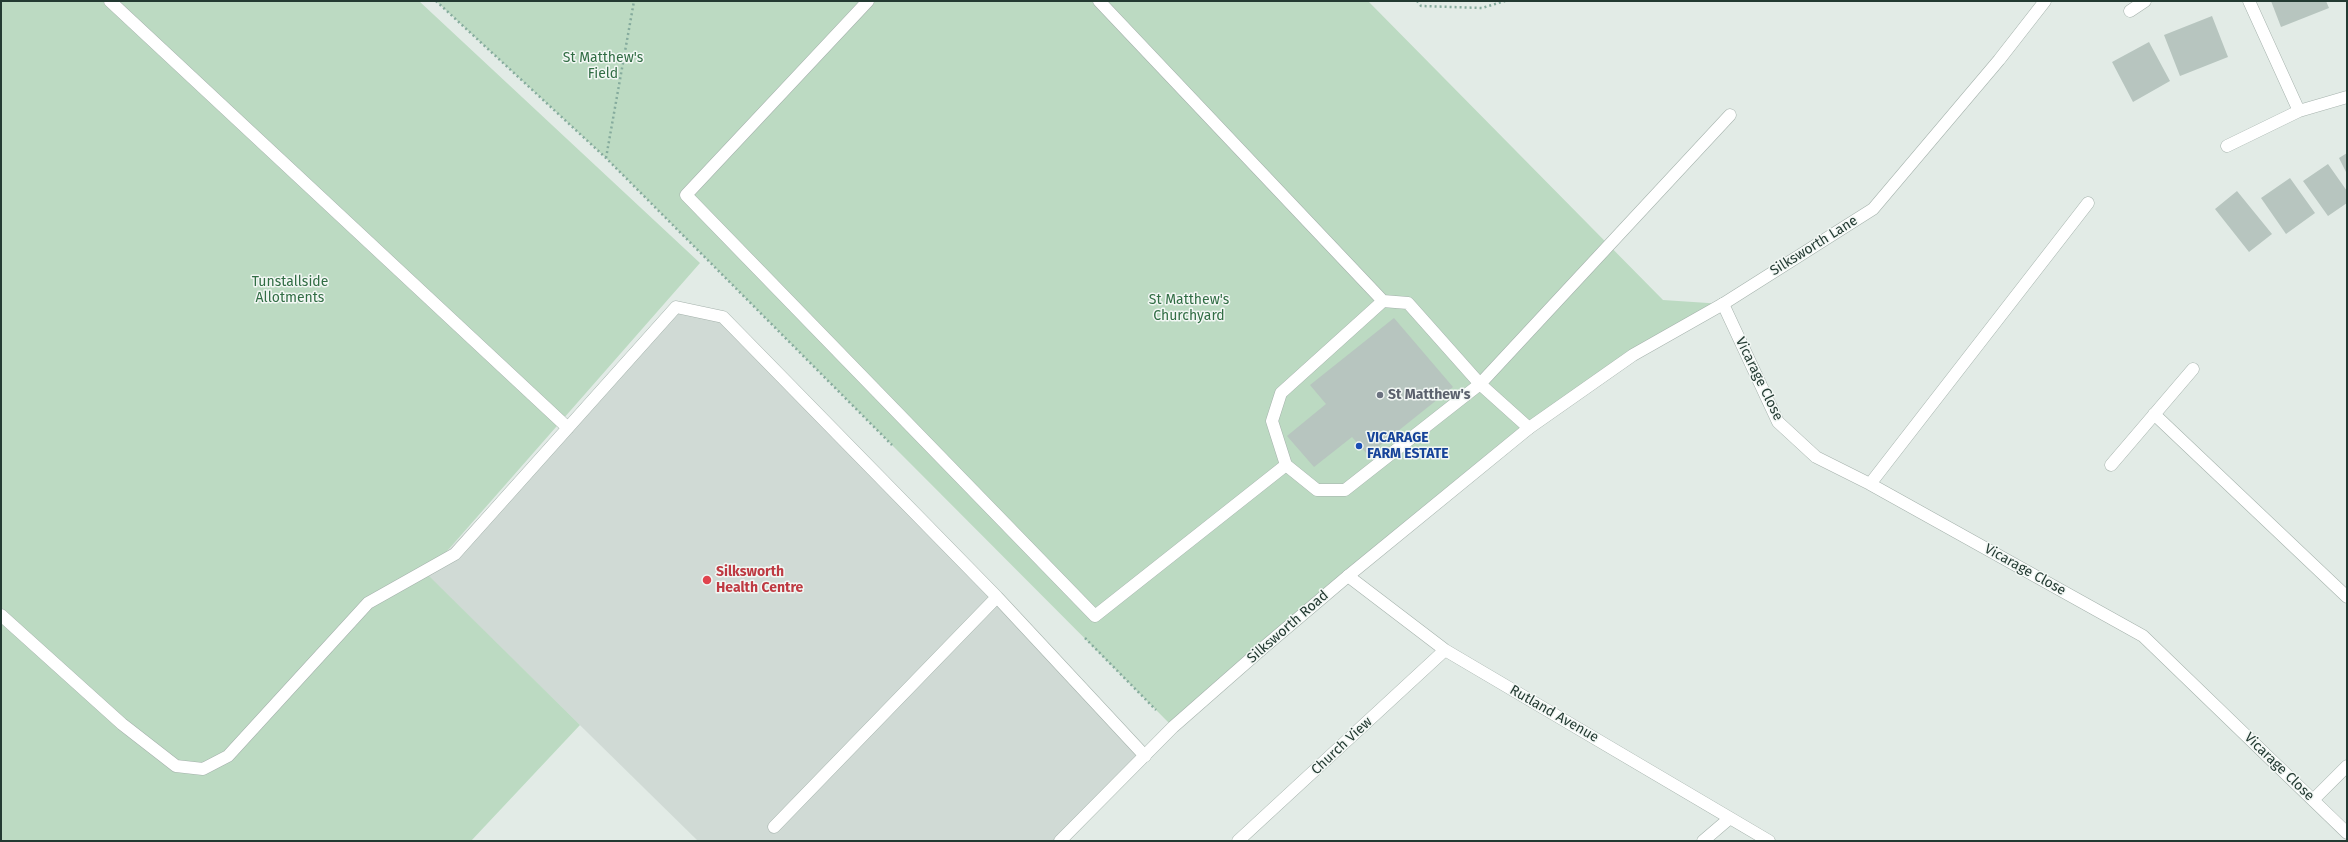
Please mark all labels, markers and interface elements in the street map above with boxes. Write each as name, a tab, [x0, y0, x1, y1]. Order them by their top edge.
park label: St Matthew's Field	[563, 50, 643, 82]
street label: Silksworth Lane	[1767, 212, 1861, 280]
park label: Tunstallside Allotments	[252, 274, 328, 306]
park label: St Matthew's Churchyard	[1149, 292, 1229, 324]
street label: Vicarage Close	[1732, 335, 1786, 423]
place label: St Matthew's	[1388, 387, 1470, 403]
marker: St Matthew's	[1375, 390, 1385, 400]
place label: VICARAGE FARM ESTATE	[1367, 430, 1449, 462]
marker: VICARAGE FARM ESTATE	[1354, 441, 1364, 451]
street label: Vicarage Close	[1981, 541, 2069, 599]
place label: Silksworth Health Centre	[716, 564, 803, 596]
marker: Silksworth Health Centre	[701, 574, 713, 586]
street label: Silksworth Road	[1244, 587, 1332, 667]
street label: Rutland Avenue	[1507, 682, 1601, 746]
street label: Church View	[1308, 714, 1376, 778]
street label: Vicarage Close	[2241, 729, 2317, 805]

